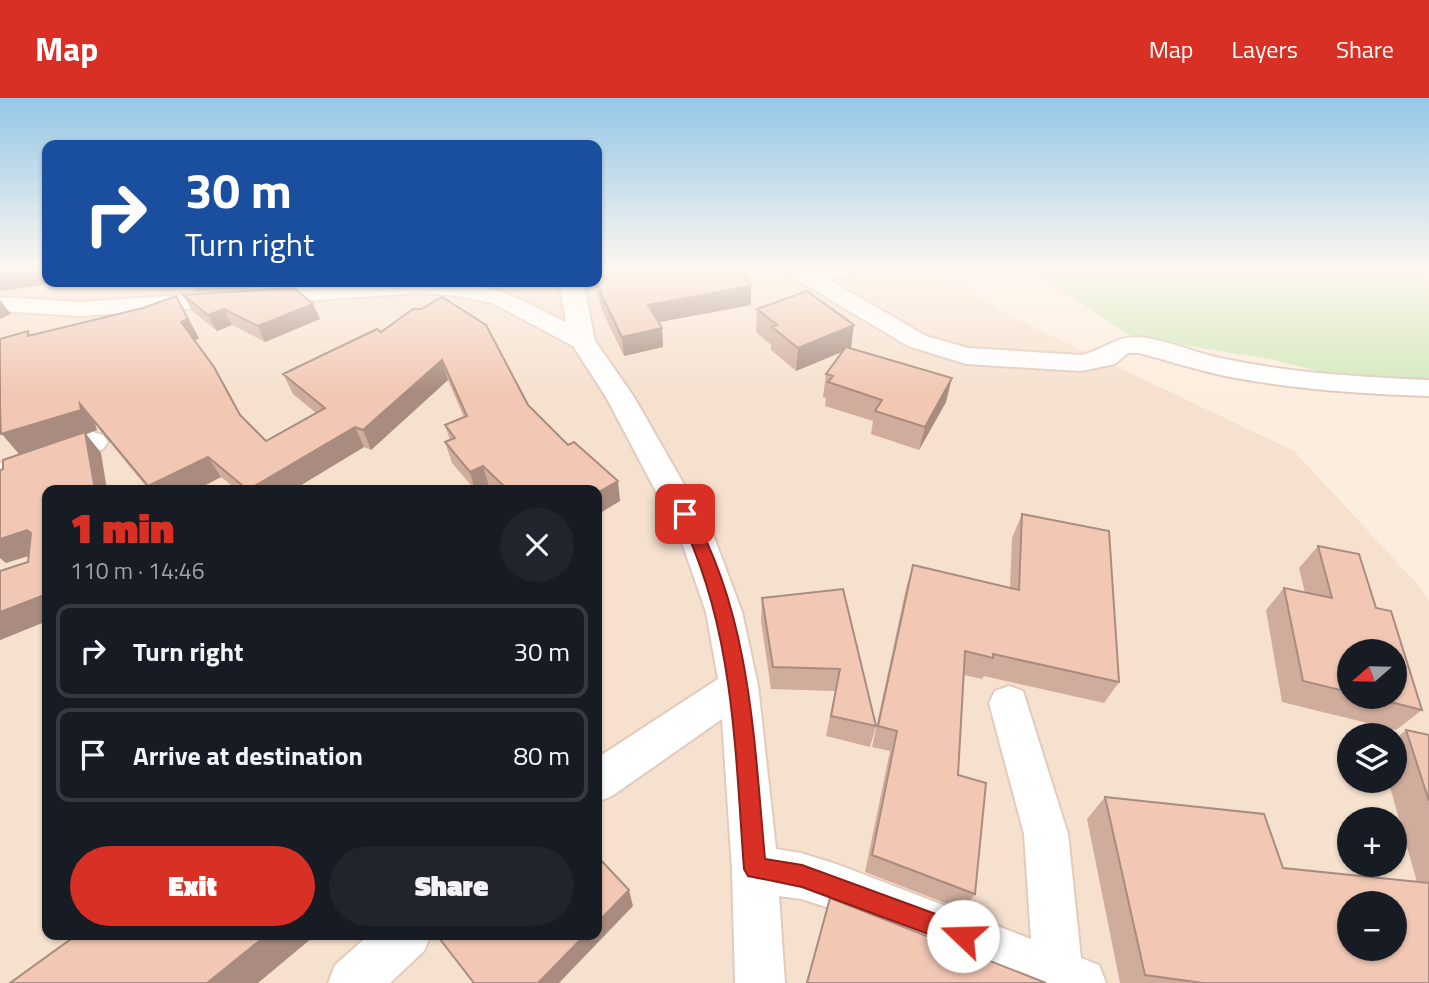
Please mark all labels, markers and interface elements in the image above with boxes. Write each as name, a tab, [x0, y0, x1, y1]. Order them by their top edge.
text: Map	[35, 24, 98, 74]
text: Map	[1149, 31, 1194, 67]
text: Layers	[1232, 31, 1298, 67]
text: Share	[1336, 31, 1394, 67]
text: 30 m	[185, 152, 292, 227]
icon: right	[70, 168, 161, 259]
text: Turn right	[185, 220, 314, 268]
pin	[655, 484, 715, 544]
text: 1 min	[70, 495, 174, 559]
icon: arrive	[666, 495, 704, 533]
button: close	[500, 508, 574, 582]
text: 110 m · 14:46	[70, 553, 205, 588]
icon: right	[74, 632, 112, 670]
text: Turn right	[133, 632, 244, 671]
text: 30 m	[513, 632, 570, 671]
north arrow	[1337, 639, 1407, 709]
map controls	[1337, 639, 1407, 961]
button: layers	[1337, 723, 1407, 793]
icon: arrive	[74, 736, 112, 774]
text: Arrive at destination	[133, 736, 363, 775]
text: 80 m	[513, 736, 570, 775]
button: +	[1337, 807, 1407, 877]
button: Exit	[70, 846, 315, 926]
button: Share	[329, 846, 574, 926]
button: −	[1337, 891, 1407, 961]
position arrow	[926, 899, 1000, 973]

